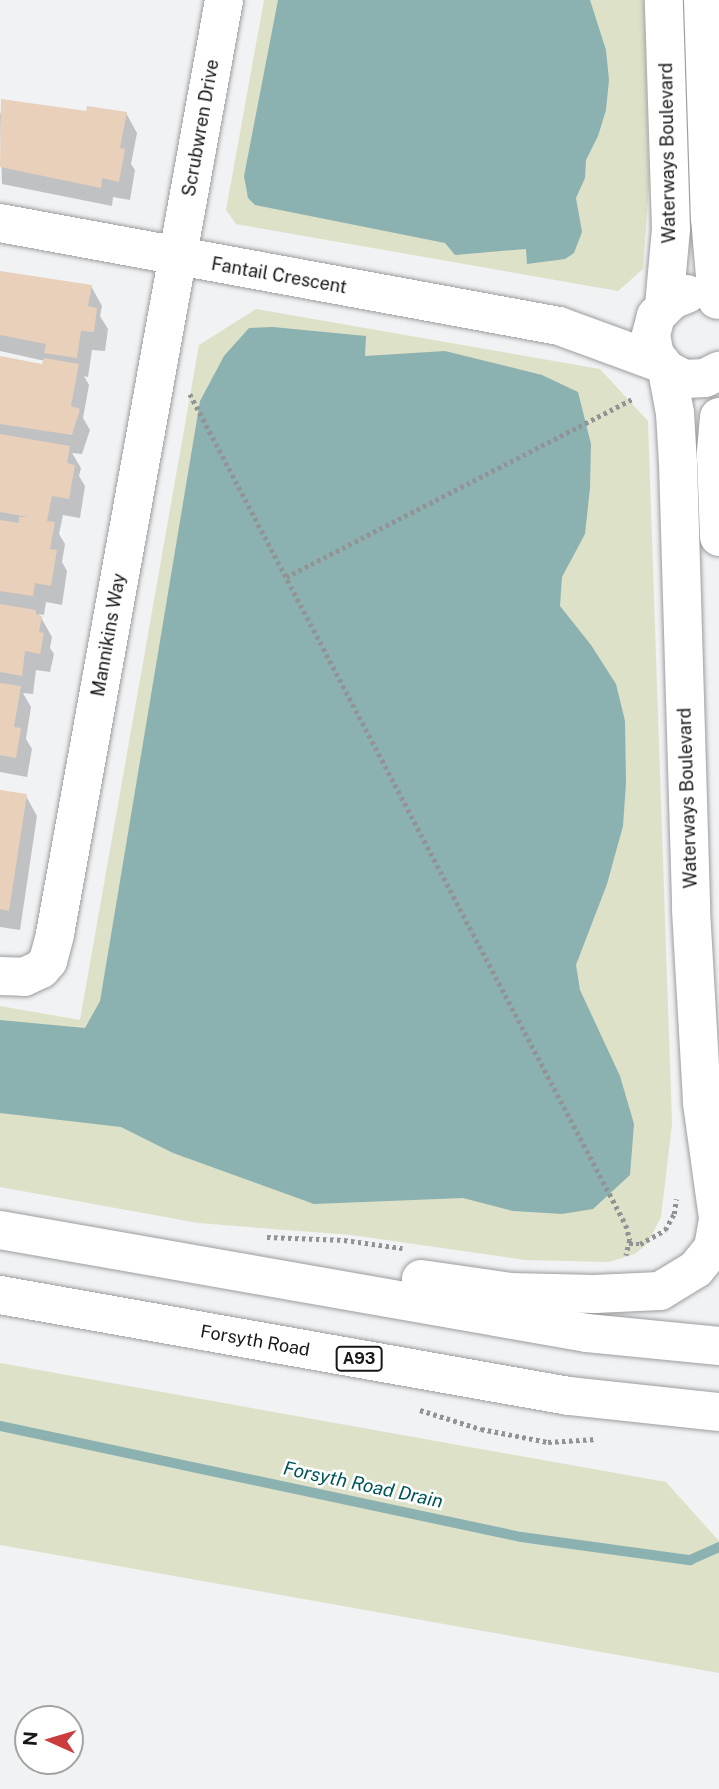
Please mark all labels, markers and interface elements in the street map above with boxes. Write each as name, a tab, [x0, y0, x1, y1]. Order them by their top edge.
street label: Scrubwren Drive	[178, 58, 224, 198]
street label: Waterways Boulevard	[656, 62, 680, 244]
street label: Fantail Crescent	[210, 253, 348, 299]
street label: Mannikins Way	[87, 571, 131, 699]
street label: Waterways Boulevard	[674, 707, 702, 889]
street label: Forsyth Road	[199, 1321, 311, 1361]
road number: A93	[334, 1346, 384, 1372]
water label: Forsyth Road Drain	[281, 1457, 445, 1513]
north arrow	[14, 1705, 84, 1775]
text: N	[19, 1731, 42, 1747]

